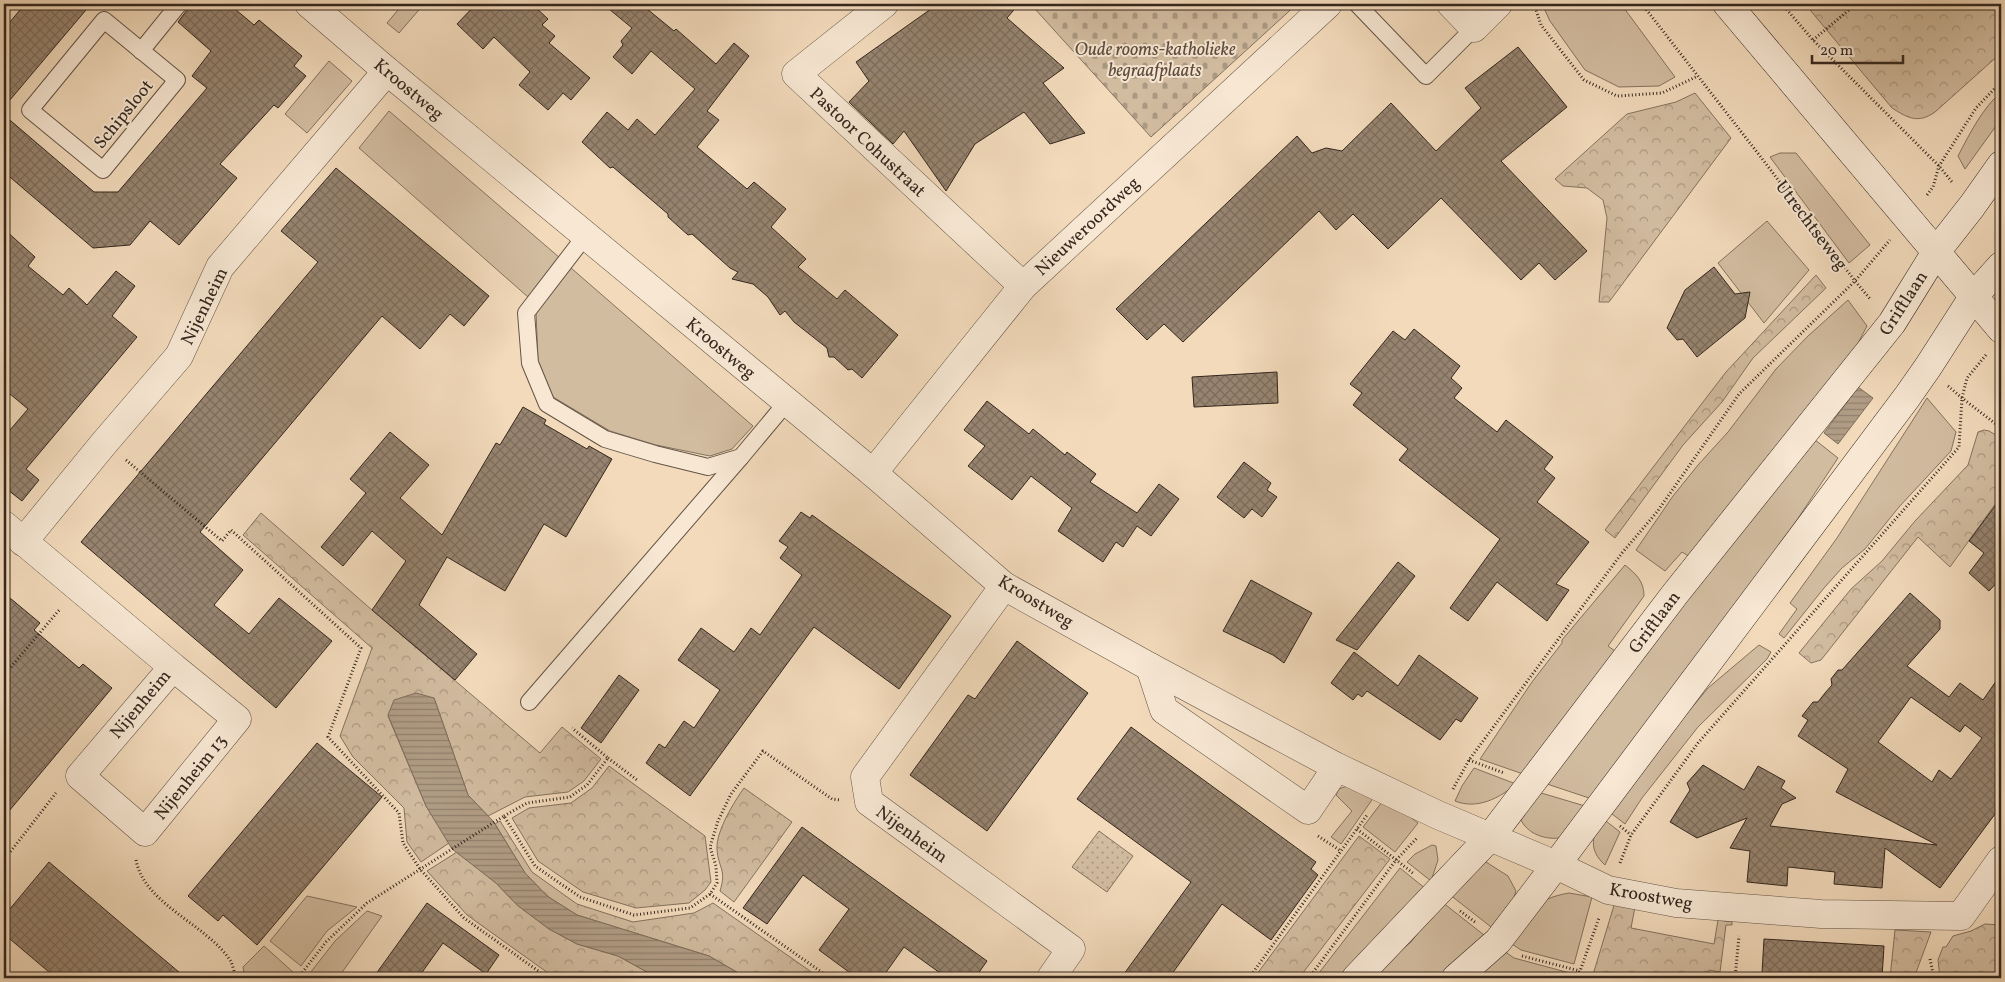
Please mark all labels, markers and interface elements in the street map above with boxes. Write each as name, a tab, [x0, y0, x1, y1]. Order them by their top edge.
scale bar	[1812, 32, 1904, 64]
park label: Oude rooms-katholieke begraafplaats	[1075, 38, 1236, 84]
text: 20 m	[1820, 41, 1853, 62]
street label: Kroostweg	[368, 53, 448, 127]
street label: Schipsloot	[88, 75, 160, 155]
street label: Pastoor Cohustraat	[803, 82, 931, 204]
street label: Nieuweroordweg	[1030, 172, 1146, 282]
street label: Utrechtseweg	[1769, 176, 1853, 276]
street label: Nijenheim	[176, 264, 235, 350]
street label: Griftlaan	[1874, 266, 1935, 341]
street label: Kroostweg	[680, 312, 760, 386]
street label: Kroostweg	[993, 570, 1078, 635]
street label: Griftlaan	[1623, 586, 1687, 659]
street label: Nijenheim	[105, 665, 178, 745]
street label: Nijenheim 13	[149, 730, 233, 826]
street label: Nijenheim	[870, 801, 952, 870]
street label: Kroostweg	[1607, 878, 1694, 917]

